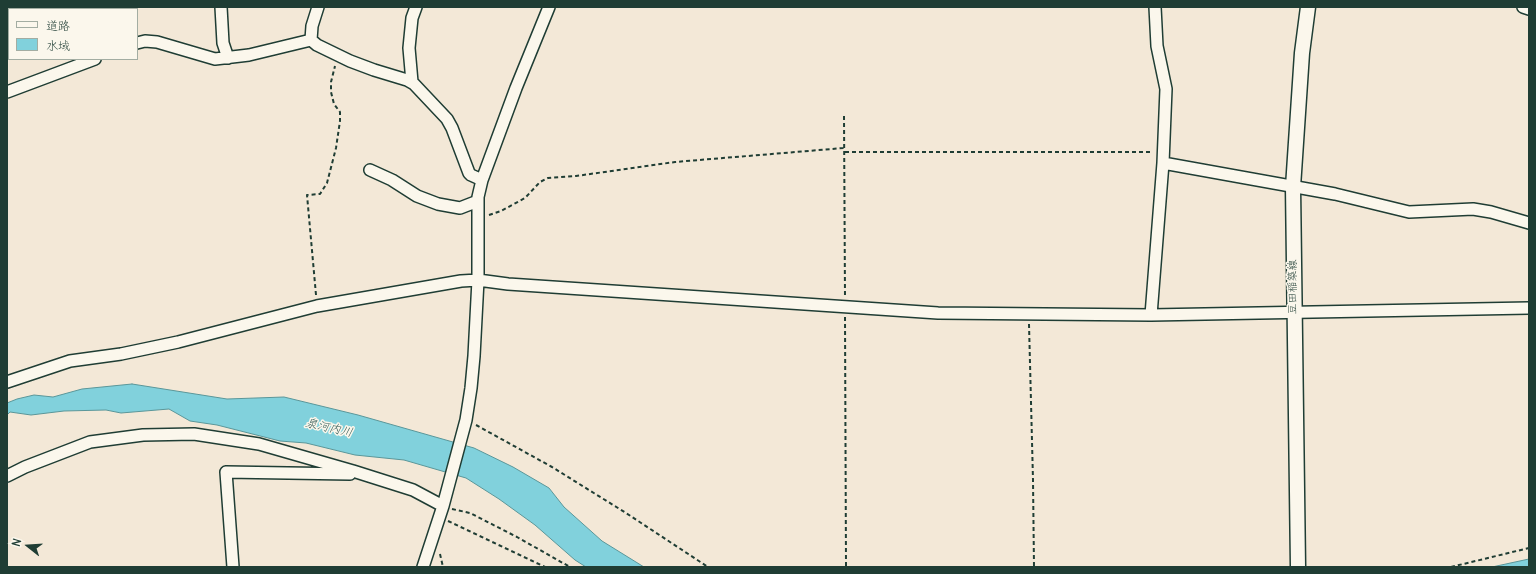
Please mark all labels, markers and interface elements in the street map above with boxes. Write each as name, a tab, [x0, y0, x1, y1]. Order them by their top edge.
legend	[8, 8, 138, 60]
text: 道路	[46, 18, 70, 33]
text: 水域	[46, 38, 70, 53]
street label: 豆田稲築線	[1286, 260, 1300, 314]
water label: 泉河内川	[304, 416, 354, 440]
north arrow	[8, 526, 48, 566]
text: N	[9, 537, 24, 548]

